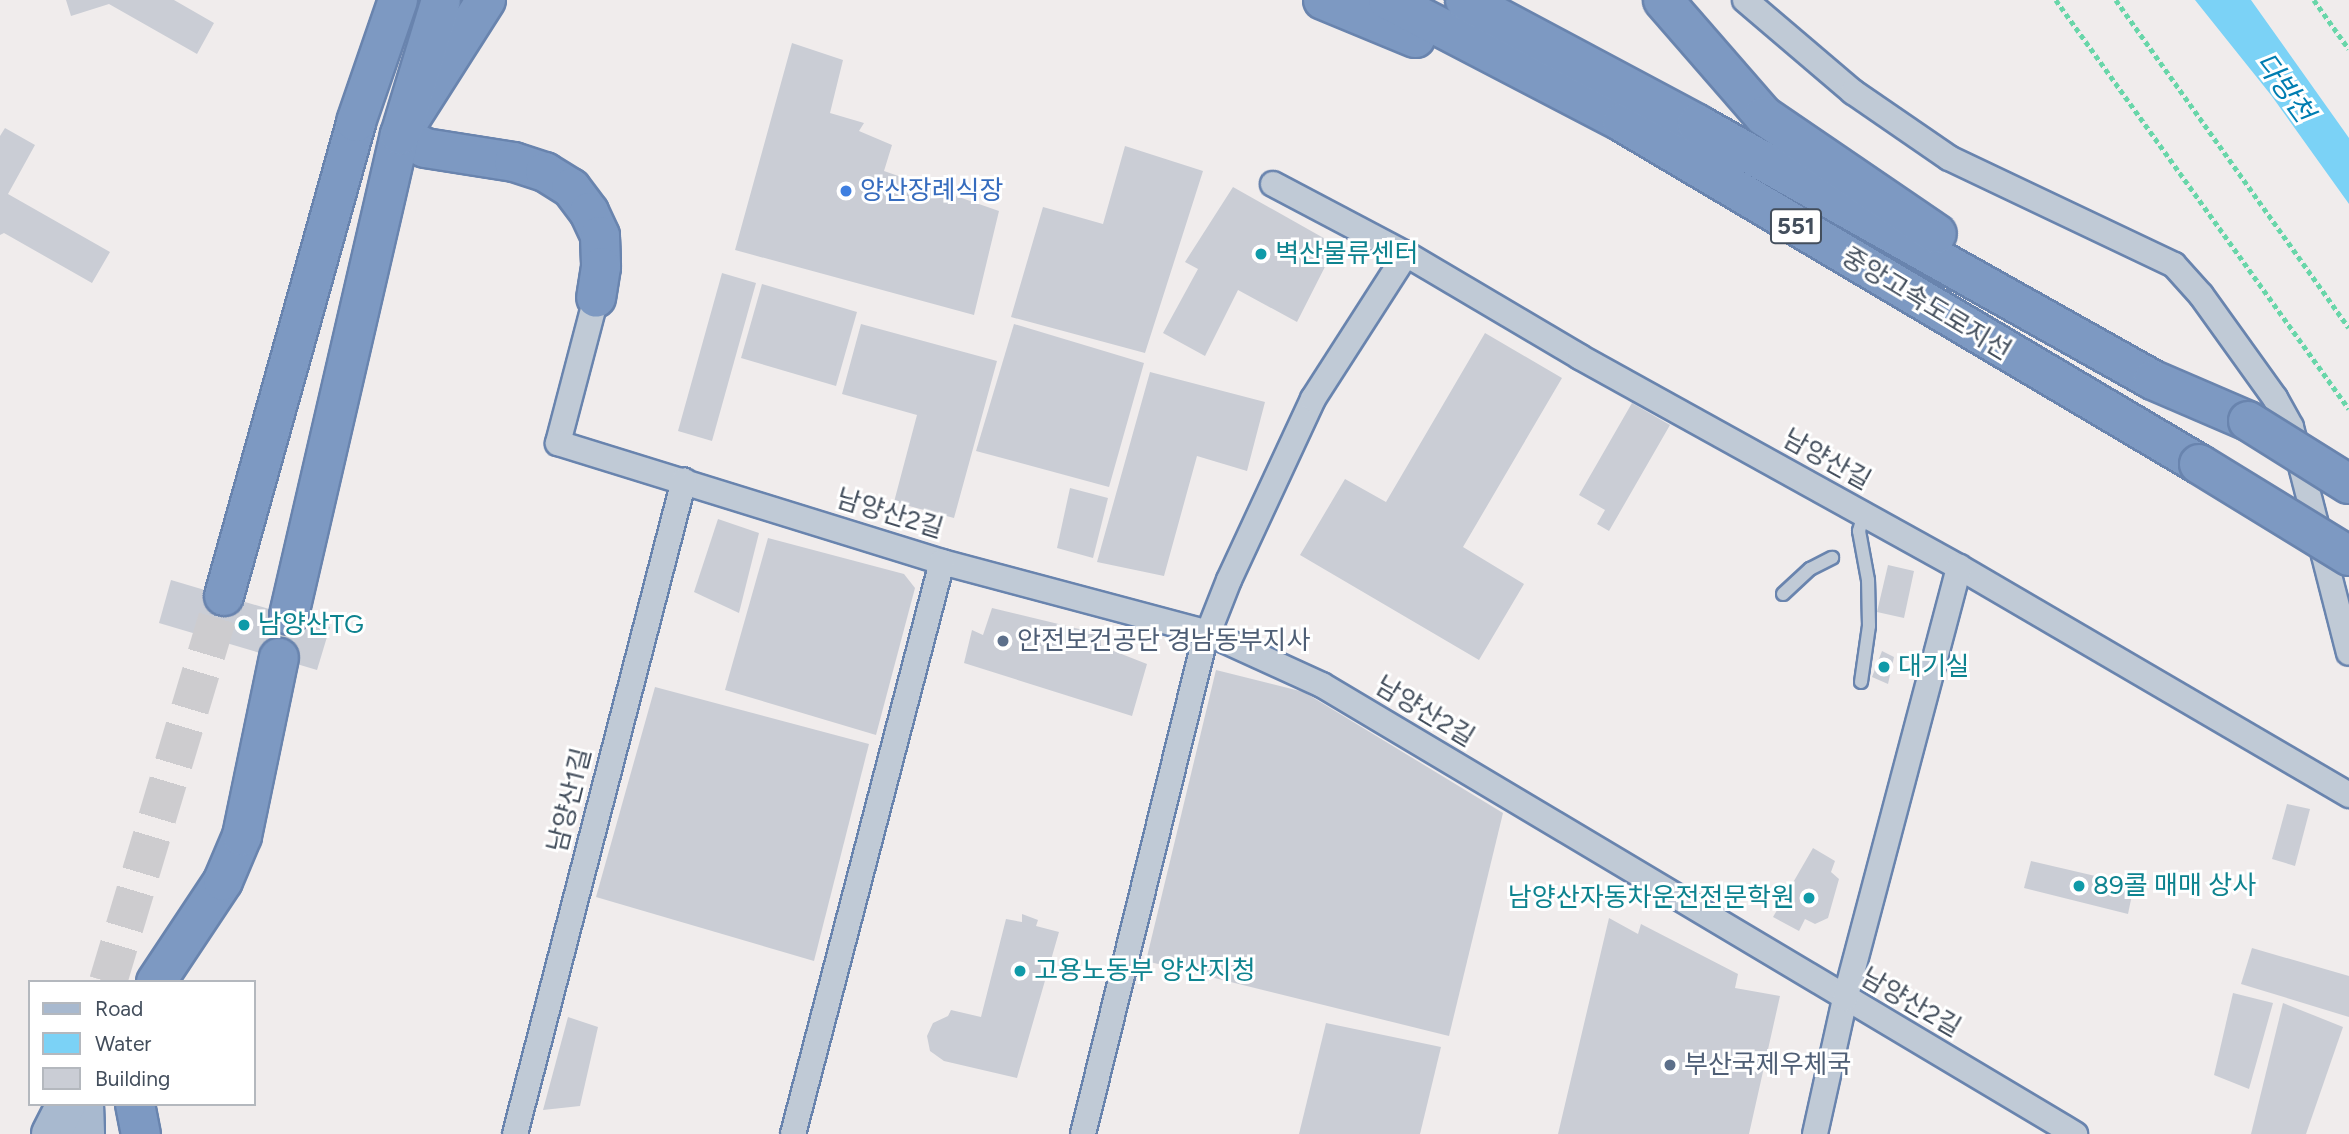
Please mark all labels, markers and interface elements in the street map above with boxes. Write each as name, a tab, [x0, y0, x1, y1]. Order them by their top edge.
water label: 다방천	[2249, 46, 2321, 128]
place label: 양산장례식장	[860, 175, 1004, 207]
marker: 양산장례식장	[838, 183, 854, 199]
road number: 551	[1770, 206, 1822, 246]
place label: 벽산물류센터	[1275, 238, 1419, 270]
street label: 중앙고속도로지선	[1836, 241, 2016, 367]
marker: 벽산물류센터	[1253, 246, 1269, 262]
street label: 남양산길	[1778, 423, 1876, 497]
street label: 남양산2길	[833, 483, 947, 545]
place label: 남양산TG	[258, 609, 364, 641]
marker: 남양산TG	[236, 617, 252, 633]
place label: 안전보건공단 경남동부지사	[1017, 625, 1310, 657]
marker: 안전보건공단 경남동부지사	[995, 633, 1011, 649]
place label: 대기실	[1898, 651, 1970, 683]
marker: 대기실	[1876, 659, 1892, 675]
street label: 남양산2길	[1370, 670, 1480, 754]
street label: 남양산1길	[542, 745, 598, 855]
place label: 89콜 매매 상사	[2093, 870, 2256, 902]
marker: 89콜 매매 상사	[2071, 878, 2087, 894]
place label: 남양산자동차운전전문학원	[1508, 882, 1795, 914]
marker: 남양산자동차운전전문학원	[1801, 890, 1817, 906]
place label: 고용노동부 양산지청	[1034, 955, 1256, 987]
street label: 남양산2길	[1855, 962, 1967, 1044]
marker: 고용노동부 양산지청	[1012, 963, 1028, 979]
legend	[28, 980, 256, 1106]
text: Road	[95, 996, 143, 1021]
text: Water	[95, 1031, 151, 1056]
place label: 부산국제우체국	[1684, 1049, 1851, 1081]
marker: 부산국제우체국	[1662, 1057, 1678, 1073]
text: Building	[95, 1066, 170, 1091]

